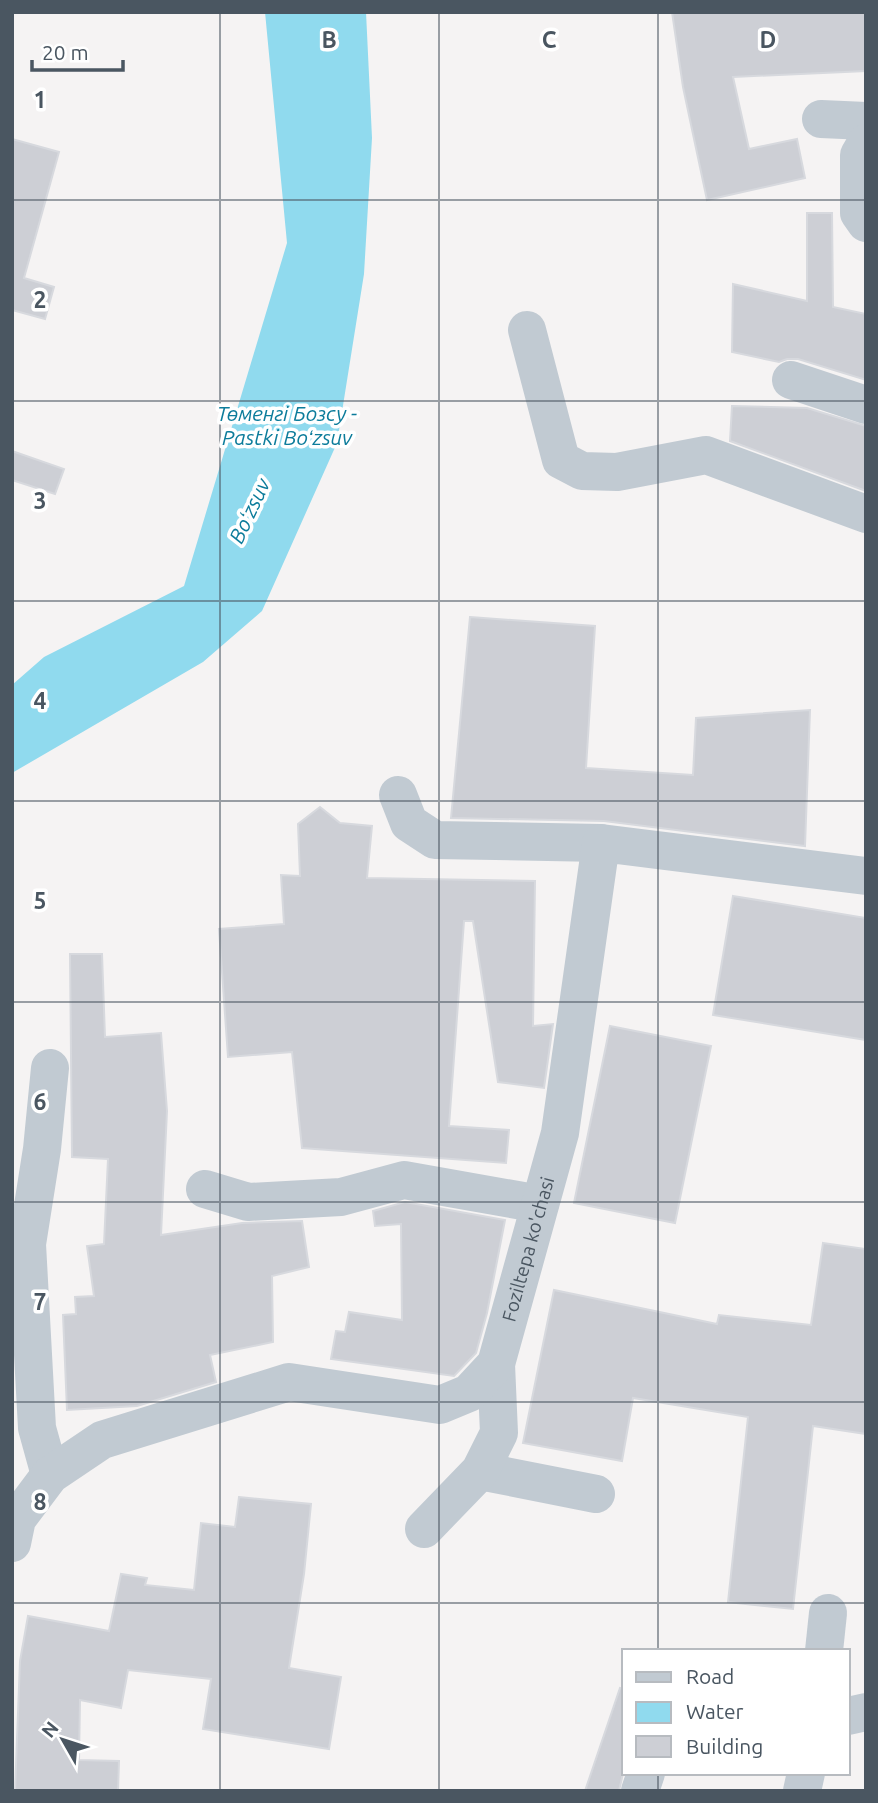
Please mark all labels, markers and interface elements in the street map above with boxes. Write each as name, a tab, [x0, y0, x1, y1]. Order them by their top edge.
text: B	[321, 27, 337, 52]
text: C	[542, 27, 557, 52]
text: D	[760, 27, 776, 52]
scale bar	[32, 28, 122, 72]
text: 20 m	[42, 40, 89, 64]
text: 1	[34, 87, 46, 112]
text: 2	[34, 287, 46, 312]
water label: Төменгі Бозсу - Pastki Boʻzsuv	[217, 401, 357, 449]
water label: Boʻzsuv	[224, 474, 275, 547]
text: 3	[34, 488, 46, 513]
text: 4	[34, 688, 47, 713]
text: 5	[34, 888, 46, 913]
text: 6	[34, 1089, 47, 1114]
street label: Foziltepa ko'chasi	[497, 1174, 558, 1324]
text: 7	[34, 1289, 46, 1314]
text: 8	[34, 1489, 46, 1514]
legend	[622, 1649, 850, 1775]
text: Road	[686, 1664, 734, 1688]
text: Water	[686, 1699, 744, 1723]
north arrow	[28, 1705, 98, 1775]
text: N	[37, 1717, 63, 1742]
text: Building	[686, 1734, 763, 1758]

